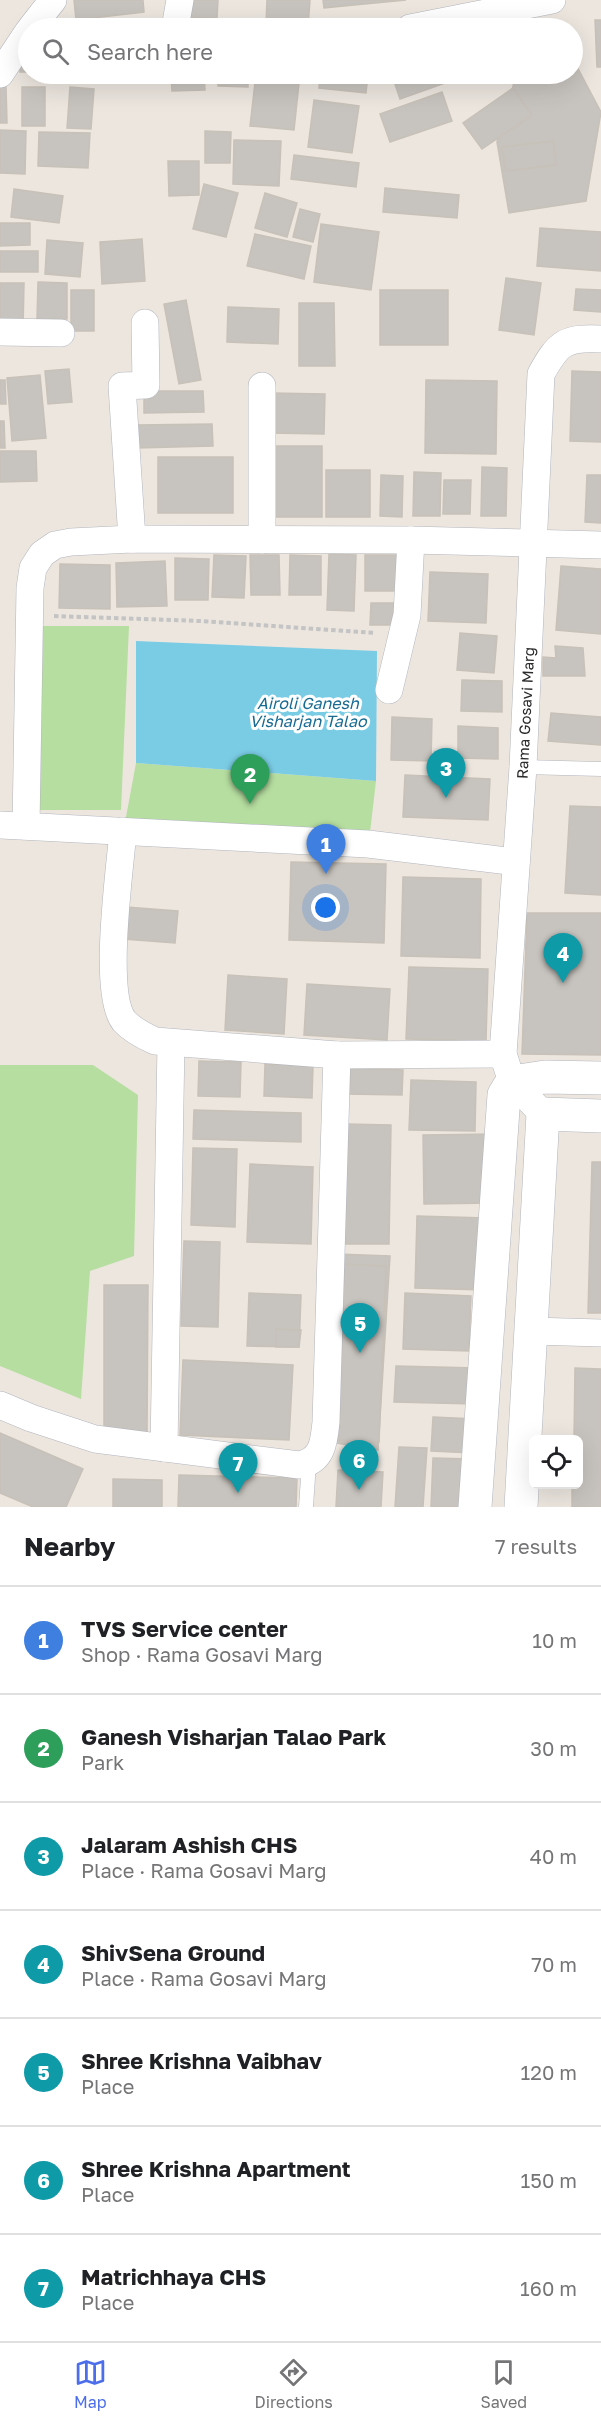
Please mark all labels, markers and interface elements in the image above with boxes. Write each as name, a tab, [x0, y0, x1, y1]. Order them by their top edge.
search box	[18, 18, 583, 84]
icon: search	[39, 35, 72, 68]
text: Search here	[87, 38, 213, 65]
street label: Rama Gosavi Marg	[513, 646, 537, 779]
water label: Airoli Ganesh Visharjan Talao	[249, 693, 368, 731]
pin: 3	[426, 748, 466, 798]
pin: 2	[230, 754, 270, 804]
pin: 1	[306, 824, 346, 874]
your location	[311, 893, 340, 922]
pin: 4	[544, 934, 582, 983]
pin: 5	[340, 1304, 380, 1353]
map controls	[529, 1435, 583, 1489]
button: locate	[529, 1435, 583, 1489]
pin: 6	[340, 1440, 378, 1490]
pin: 7	[218, 1444, 258, 1493]
text: Nearby	[24, 1531, 115, 1562]
text: 7 results	[495, 1534, 577, 1558]
text: TVS Service center	[81, 1615, 288, 1642]
text: 1	[38, 1628, 49, 1652]
text: 10 m	[532, 1628, 577, 1652]
text: Shop · Rama Gosavi Marg	[81, 1642, 323, 1666]
text: Ganesh Visharjan Talao Park	[81, 1723, 386, 1750]
text: 2	[37, 1736, 50, 1760]
text: 30 m	[530, 1736, 577, 1760]
text: Park	[81, 1750, 124, 1774]
text: Jalaram Ashish CHS	[81, 1831, 298, 1858]
text: 3	[37, 1844, 50, 1868]
text: 40 m	[530, 1844, 577, 1868]
text: Place · Rama Gosavi Marg	[81, 1858, 327, 1882]
text: ShivSena Ground	[81, 1939, 265, 1966]
text: 4	[37, 1952, 50, 1976]
text: 70 m	[531, 1952, 577, 1976]
text: Place · Rama Gosavi Marg	[81, 1966, 327, 1990]
text: Shree Krishna Vaibhav	[81, 2047, 322, 2074]
text: 5	[37, 2060, 50, 2084]
text: 120 m	[521, 2060, 577, 2084]
text: Place	[81, 2074, 134, 2098]
text: Shree Krishna Apartment	[81, 2155, 351, 2182]
text: 6	[37, 2168, 50, 2192]
text: 150 m	[521, 2168, 577, 2192]
text: Place	[81, 2182, 134, 2206]
text: Matrichhaya CHS	[81, 2263, 266, 2290]
text: 7	[38, 2276, 49, 2300]
text: 160 m	[520, 2276, 577, 2300]
text: Place	[81, 2290, 134, 2314]
tab: Map	[74, 2356, 107, 2412]
tab: Directions	[255, 2356, 333, 2412]
tab: Saved	[480, 2356, 527, 2412]

